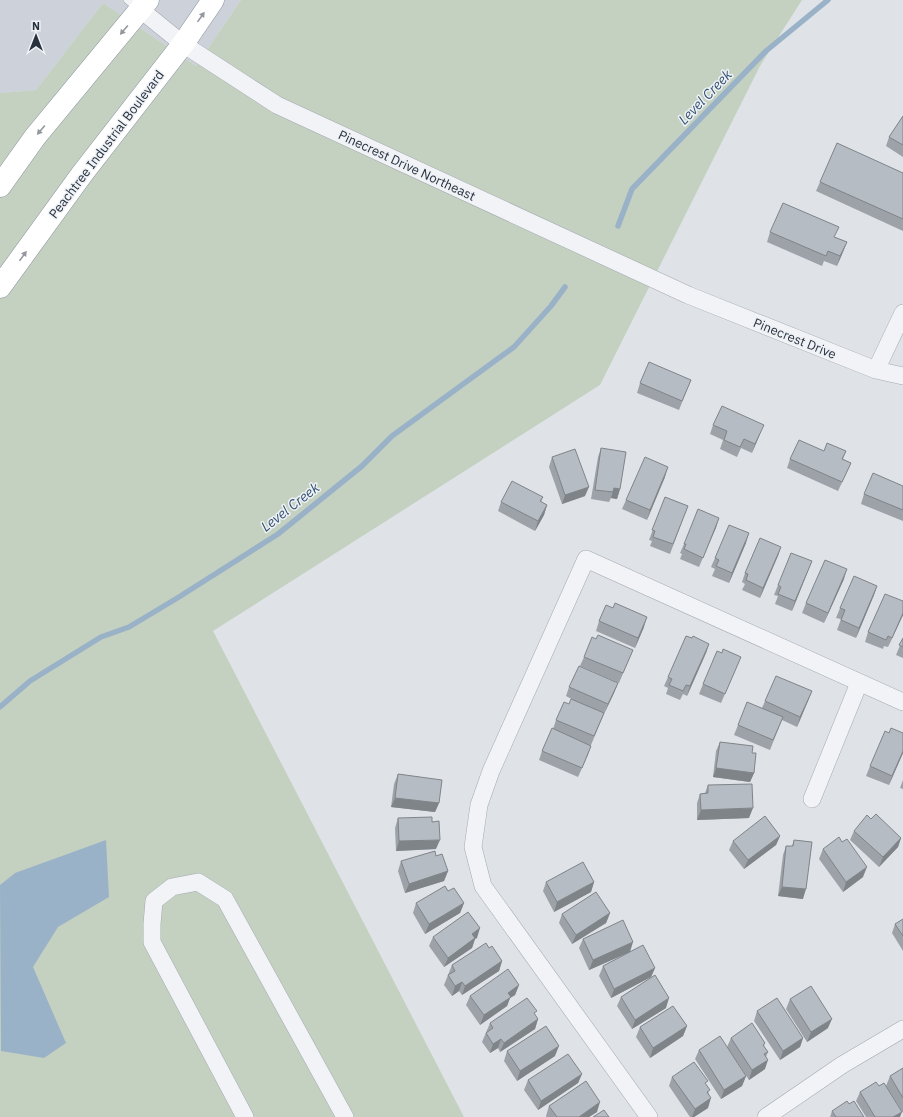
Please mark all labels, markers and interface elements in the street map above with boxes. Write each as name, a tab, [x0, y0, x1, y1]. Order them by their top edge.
one-way arrow	[197, 12, 205, 23]
north arrow	[16, 16, 56, 56]
text: N	[32, 19, 40, 33]
one-way arrow	[119, 25, 128, 36]
water label: Level Creek	[674, 65, 736, 128]
street label: Peachtree Industrial Boulevard	[45, 67, 168, 222]
one-way arrow	[36, 125, 45, 136]
street label: Pinecrest Drive Northeast	[336, 126, 478, 205]
one-way arrow	[19, 250, 27, 261]
street label: Pinecrest Drive	[751, 314, 839, 363]
water label: Level Creek	[257, 478, 323, 535]

